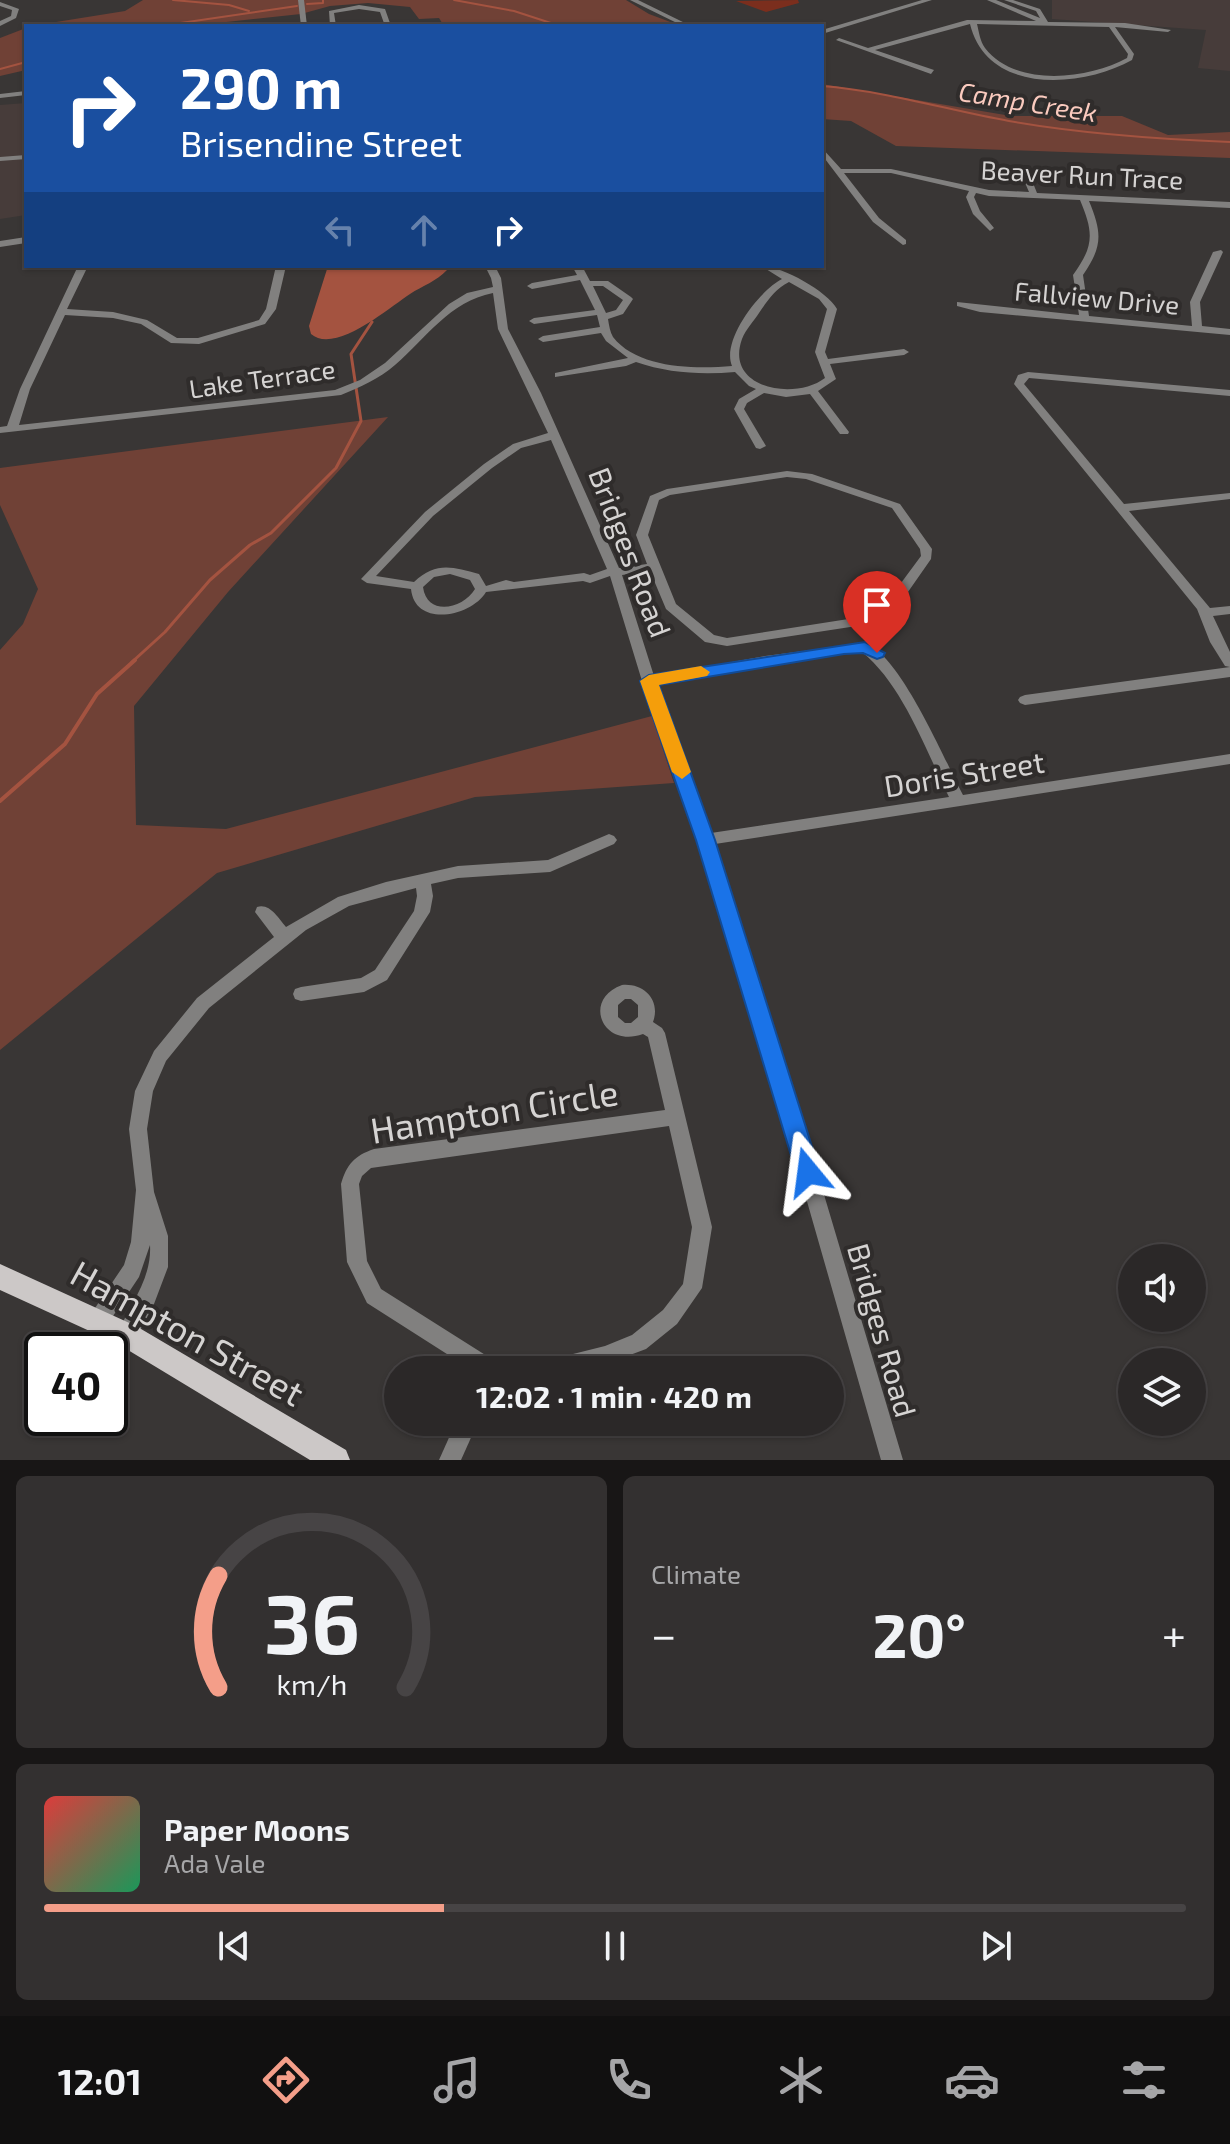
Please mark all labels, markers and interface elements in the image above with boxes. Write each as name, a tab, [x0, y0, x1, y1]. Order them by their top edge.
text: 290 m	[180, 53, 342, 120]
icon: right	[48, 56, 152, 160]
water label: Camp Creek	[957, 75, 1099, 127]
text: Brisendine Street	[180, 121, 462, 164]
street label: Beaver Run Trace	[980, 153, 1184, 195]
icon: left	[318, 208, 362, 252]
icon: ahead	[402, 208, 446, 252]
icon: right	[486, 208, 530, 252]
street label: Fallview Drive	[1013, 274, 1181, 320]
street label: Lake Terrace	[187, 352, 337, 404]
street label: Bridges Road	[582, 462, 680, 642]
pin	[843, 571, 911, 653]
icon: arrive	[855, 583, 899, 627]
street label: Doris Street	[881, 743, 1047, 803]
street label: Hampton Circle	[367, 1069, 621, 1151]
position arrow	[766, 1130, 850, 1214]
street label: Bridges Road	[841, 1239, 925, 1421]
map controls	[1118, 1244, 1206, 1436]
button: sound	[1118, 1244, 1206, 1332]
street label: Hampton Street	[64, 1250, 312, 1414]
speed limit sign: 40	[24, 1332, 128, 1436]
button: layers	[1118, 1348, 1206, 1436]
text: 12:02 · 1 min · 420 m	[476, 1378, 752, 1414]
text: Climate	[651, 1558, 741, 1589]
text: 36	[263, 1571, 360, 1671]
text: 20°	[873, 1598, 966, 1670]
text: −	[651, 1607, 677, 1660]
text: +	[1162, 1607, 1186, 1660]
text: km/h	[276, 1666, 347, 1701]
text: Paper Moons	[164, 1811, 350, 1847]
text: Ada Vale	[164, 1847, 266, 1878]
icon: previous	[212, 1924, 256, 1968]
icon: pause	[593, 1924, 637, 1968]
icon: next	[974, 1924, 1018, 1968]
icon: directions	[258, 2052, 314, 2108]
icon: music	[429, 2052, 485, 2108]
icon: phone	[601, 2052, 657, 2108]
icon: climate	[773, 2052, 829, 2108]
icon: car	[944, 2052, 1000, 2108]
icon: filters	[1116, 2052, 1172, 2108]
text: 12:01	[58, 2059, 142, 2102]

